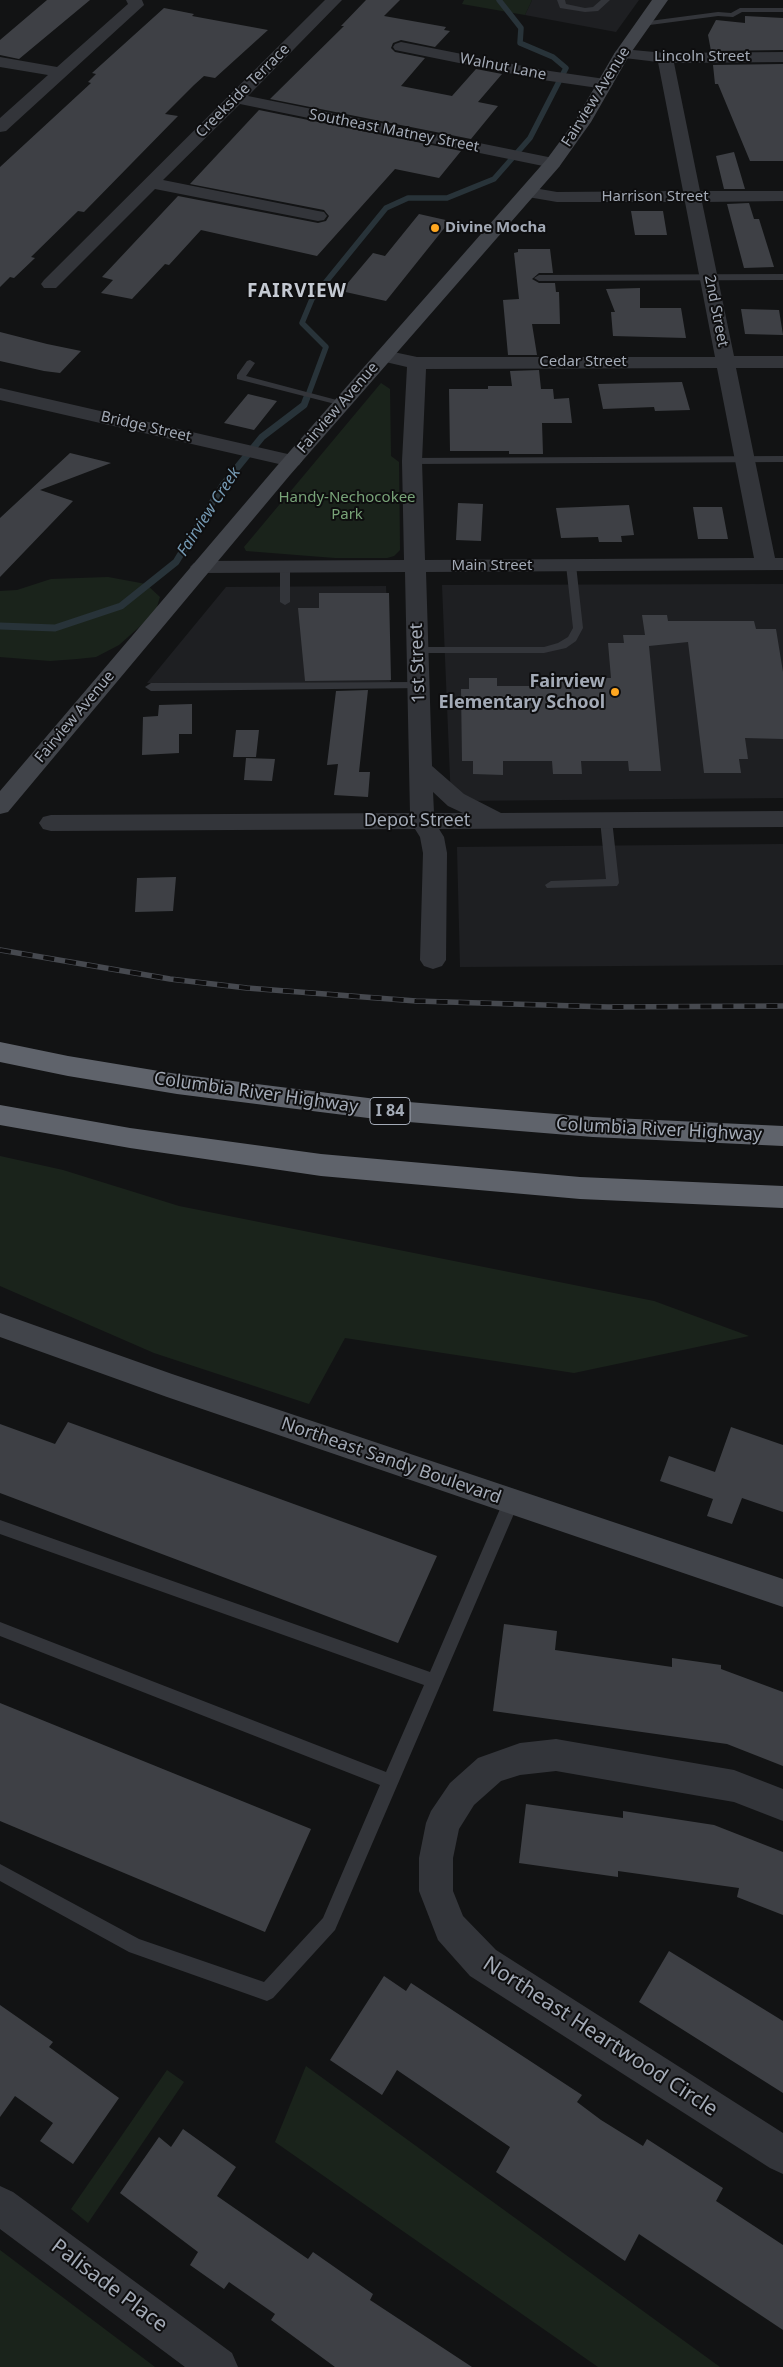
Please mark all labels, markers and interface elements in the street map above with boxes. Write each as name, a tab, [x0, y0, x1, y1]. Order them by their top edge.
street label: Creekside Terrace	[192, 40, 294, 142]
street label: Fairview Avenue	[558, 44, 634, 150]
street label: Lincoln Street	[654, 48, 750, 66]
street label: Walnut Lane	[458, 50, 548, 84]
street label: Southeast Matney Street	[307, 106, 481, 156]
street label: Harrison Street	[601, 188, 709, 206]
place label: Divine Mocha	[445, 219, 546, 237]
marker: Divine Mocha	[429, 222, 441, 234]
street label: 2nd Street	[700, 274, 732, 348]
district label: FAIRVIEW	[246, 281, 348, 303]
street label: Cedar Street	[539, 353, 627, 371]
street label: Fairview Avenue	[294, 359, 382, 457]
street label: Bridge Street	[99, 408, 193, 446]
water label: Fairview Creek	[173, 464, 245, 560]
park label: Handy-Nechocokee Park	[278, 489, 416, 524]
street label: Main Street	[452, 557, 532, 575]
street label: 1st Street	[406, 622, 430, 704]
street label: Fairview Avenue	[31, 667, 119, 767]
place label: Fairview Elementary School	[438, 671, 605, 714]
marker: Fairview Elementary School	[609, 686, 621, 698]
street label: Depot Street	[364, 810, 470, 832]
street label: Columbia River Highway	[152, 1068, 360, 1118]
road number: I 84	[370, 1098, 410, 1124]
street label: Columbia River Highway	[555, 1114, 763, 1146]
street label: Northeast Sandy Boulevard	[278, 1413, 504, 1509]
street label: Northeast Heartwood Circle	[478, 1952, 722, 2122]
street label: Palisade Place	[46, 2234, 172, 2338]

